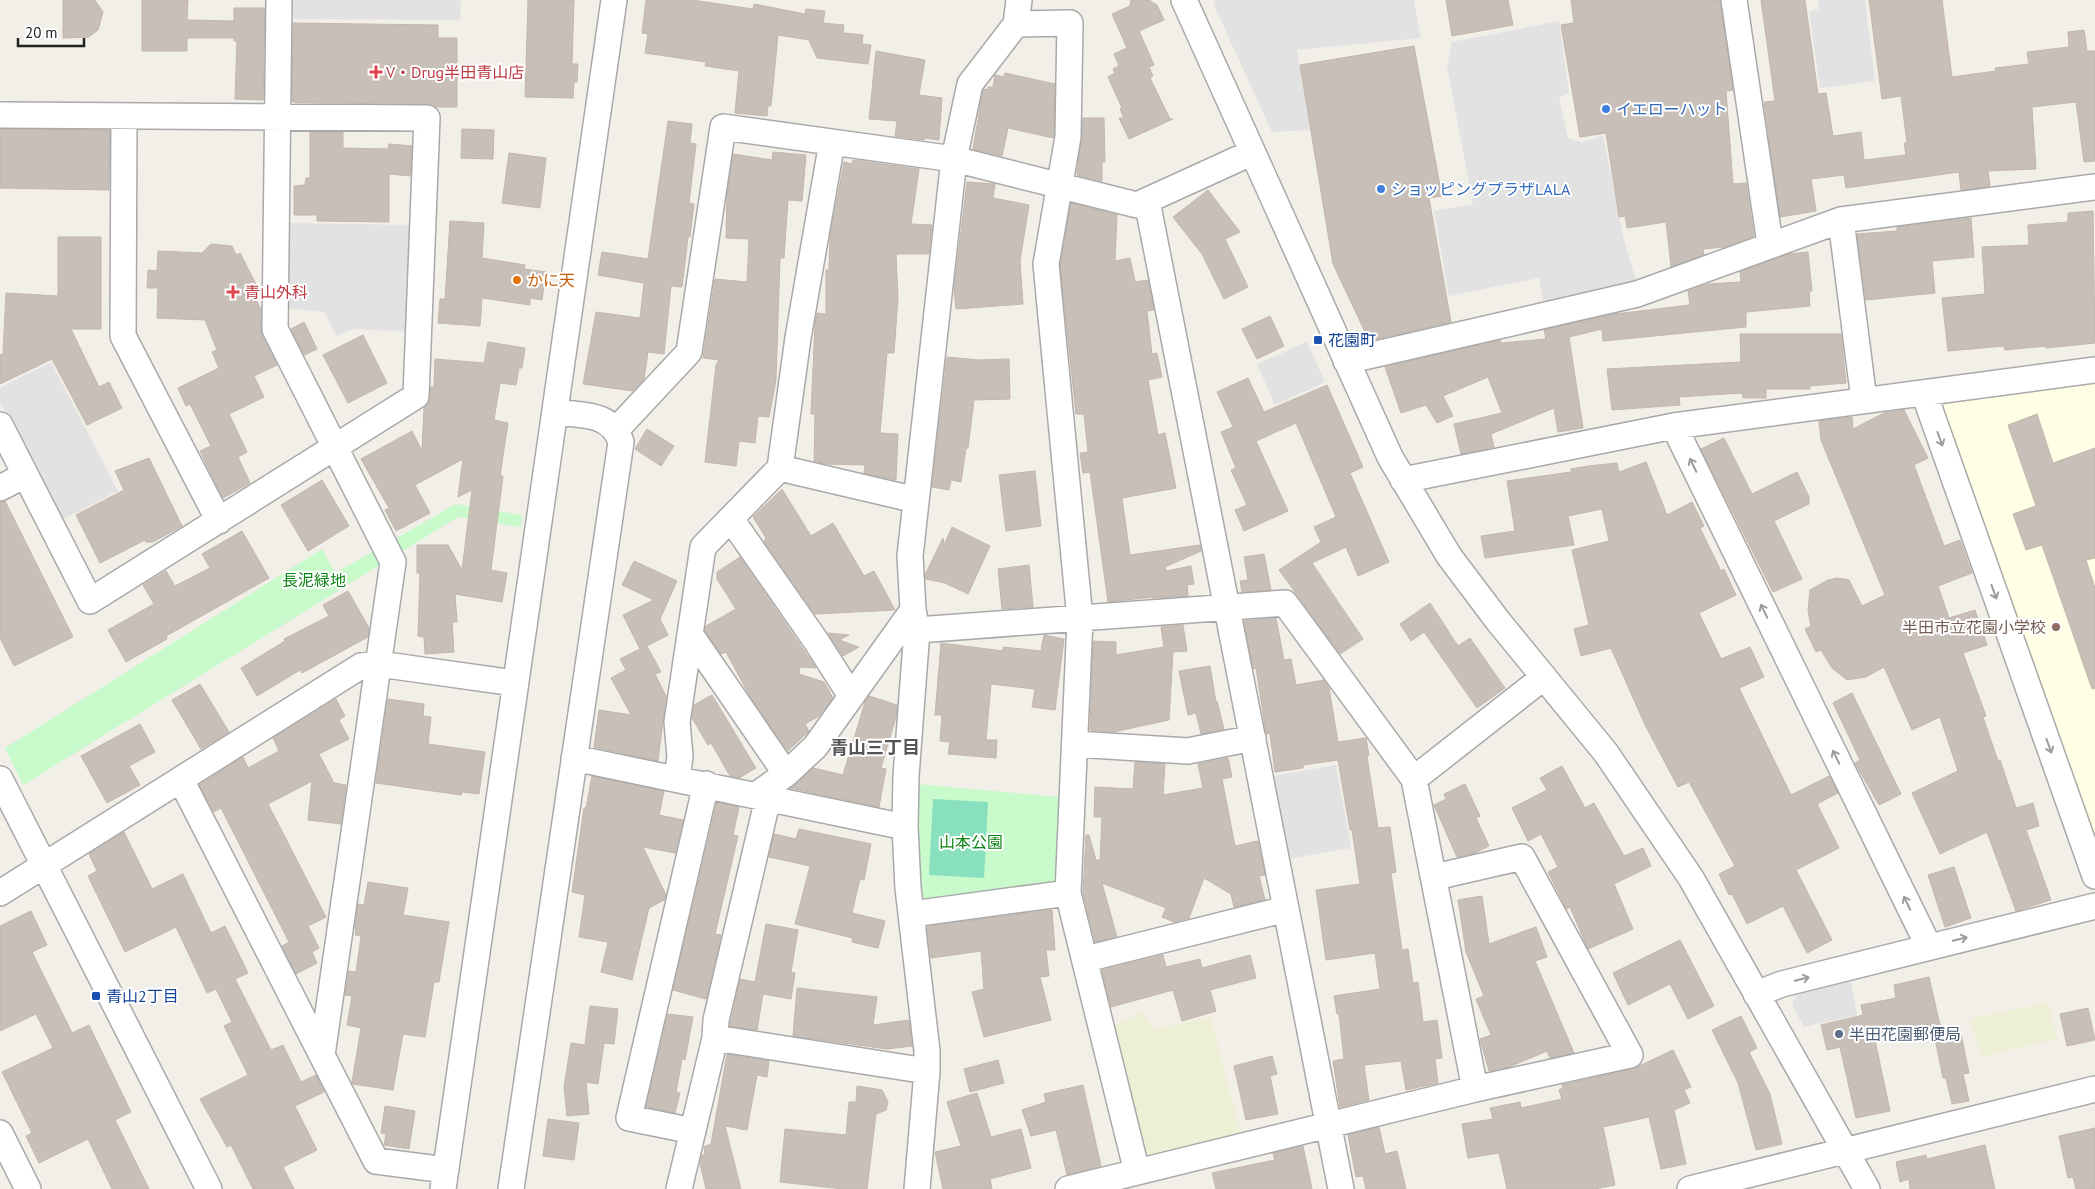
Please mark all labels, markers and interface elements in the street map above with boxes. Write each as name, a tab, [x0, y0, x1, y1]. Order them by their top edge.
scale bar	[18, 15, 84, 47]
text: 20 m	[25, 23, 58, 42]
place label: V・Drug半田青山店	[385, 62, 524, 82]
marker: V・Drug半田青山店	[370, 66, 382, 78]
place label: イエローハット	[1616, 99, 1728, 119]
marker: イエローハット	[1600, 103, 1612, 115]
place label: ショッピングプラザLALA	[1391, 179, 1571, 199]
marker: ショッピングプラザLALA	[1375, 183, 1387, 195]
place label: かに天	[527, 270, 575, 290]
marker: かに天	[511, 274, 523, 286]
place label: 青山外科	[244, 282, 308, 302]
marker: 青山外科	[226, 285, 240, 299]
place label: 花園町	[1328, 330, 1376, 350]
marker: 花園町	[1312, 334, 1324, 346]
one-way arrow	[1936, 431, 1945, 447]
one-way arrow	[1688, 458, 1697, 473]
park label: 長泥緑地	[282, 570, 346, 590]
one-way arrow	[1990, 584, 2000, 600]
one-way arrow	[1759, 604, 1768, 619]
place label: 半田市立花園小学校	[1902, 617, 2046, 637]
marker: 半田市立花園小学校	[2050, 621, 2062, 633]
district label: 青山三丁目	[830, 736, 920, 759]
one-way arrow	[2045, 737, 2054, 753]
one-way arrow	[1831, 750, 1840, 765]
park label: 山本公園	[939, 832, 1003, 852]
one-way arrow	[1902, 896, 1912, 911]
one-way arrow	[1951, 934, 1967, 943]
one-way arrow	[1794, 974, 1810, 983]
place label: 青山2丁目	[106, 986, 179, 1006]
marker: 青山2丁目	[90, 990, 102, 1002]
place label: 半田花園郵便局	[1849, 1024, 1961, 1044]
marker: 半田花園郵便局	[1833, 1028, 1845, 1040]

